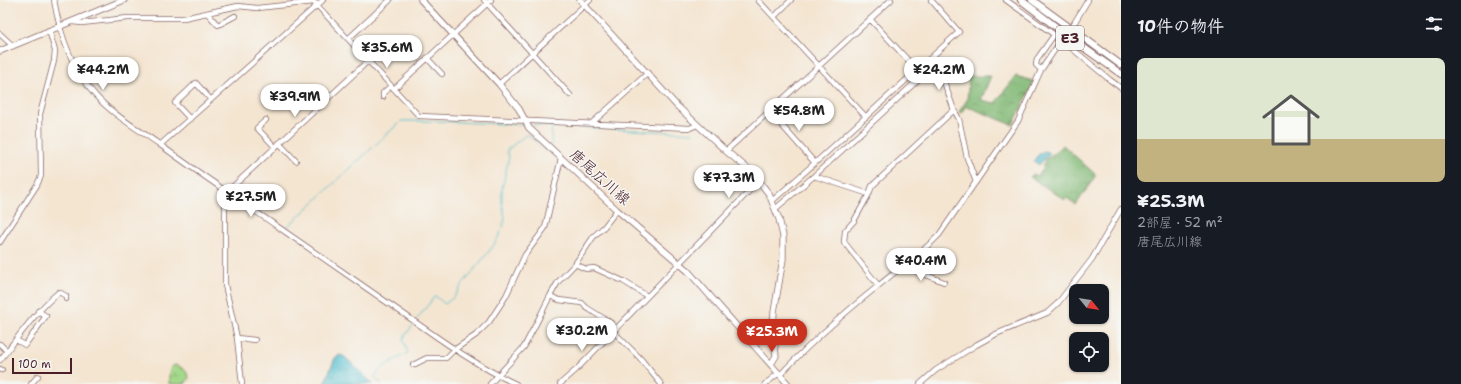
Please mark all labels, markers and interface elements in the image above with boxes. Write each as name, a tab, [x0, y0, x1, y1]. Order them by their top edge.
icon: filters	[1423, 13, 1445, 35]
text: 10件の物件	[1137, 15, 1224, 37]
road number: E3	[1056, 26, 1084, 50]
pin: ¥35.6M	[354, 35, 420, 69]
text: ¥35.6M	[361, 39, 413, 56]
pin: ¥44.2M	[70, 57, 136, 91]
pin: ¥24.2M	[906, 57, 972, 91]
text: ¥44.2M	[77, 61, 129, 78]
text: ¥24.2M	[913, 61, 965, 78]
pin: ¥39.9M	[262, 84, 328, 118]
icon: home	[1255, 84, 1327, 156]
text: ¥39.9M	[269, 88, 321, 105]
pin: ¥54.8M	[766, 98, 832, 132]
text: ¥54.8M	[773, 102, 825, 119]
street label: 唐尾広川線	[565, 144, 635, 210]
pin: ¥77.3M	[696, 165, 762, 199]
text: ¥77.3M	[703, 169, 755, 186]
pin: ¥27.5M	[218, 184, 284, 218]
text: ¥27.5M	[226, 188, 276, 205]
text: ¥25.3M	[1137, 190, 1205, 212]
text: 2部屋 · 52 m²	[1137, 214, 1223, 231]
text: 唐尾広川線	[1137, 233, 1202, 250]
pin: ¥40.4M	[888, 248, 954, 282]
text: ¥40.4M	[895, 252, 947, 269]
north arrow	[1069, 284, 1109, 324]
map controls	[1069, 284, 1109, 372]
pin: ¥30.2M	[549, 318, 615, 352]
pin: ¥25.3M	[739, 319, 805, 353]
text: ¥30.2M	[556, 322, 608, 339]
text: ¥25.3M	[746, 323, 798, 340]
button: locate	[1069, 332, 1109, 372]
scale bar	[12, 356, 72, 375]
text: 100 m	[18, 357, 51, 372]

